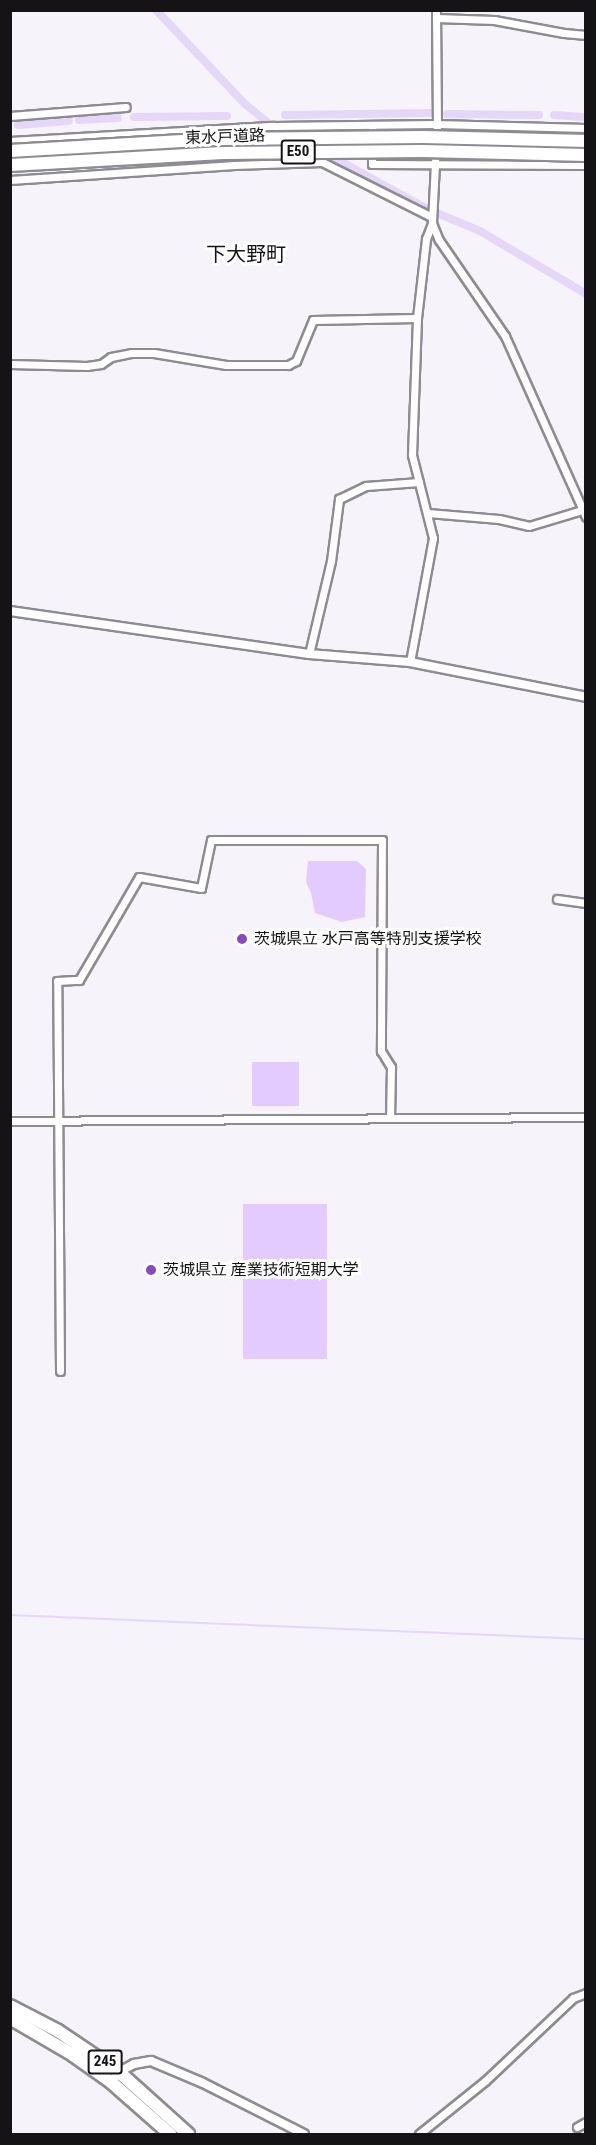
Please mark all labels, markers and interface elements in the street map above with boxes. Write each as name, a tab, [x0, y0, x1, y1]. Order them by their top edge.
street label: 東水戸道路	[185, 126, 265, 148]
road number: E50	[280, 140, 316, 164]
district label: 下大野町	[206, 242, 286, 266]
place label: 茨城県立 水戸高等特別支援学校	[254, 929, 482, 949]
marker: 茨城県立 水戸高等特別支援学校	[235, 932, 249, 946]
place label: 茨城県立 産業技術短期大学	[163, 1260, 359, 1280]
marker: 茨城県立 産業技術短期大学	[144, 1263, 158, 1277]
road number: 245	[87, 2050, 123, 2074]

